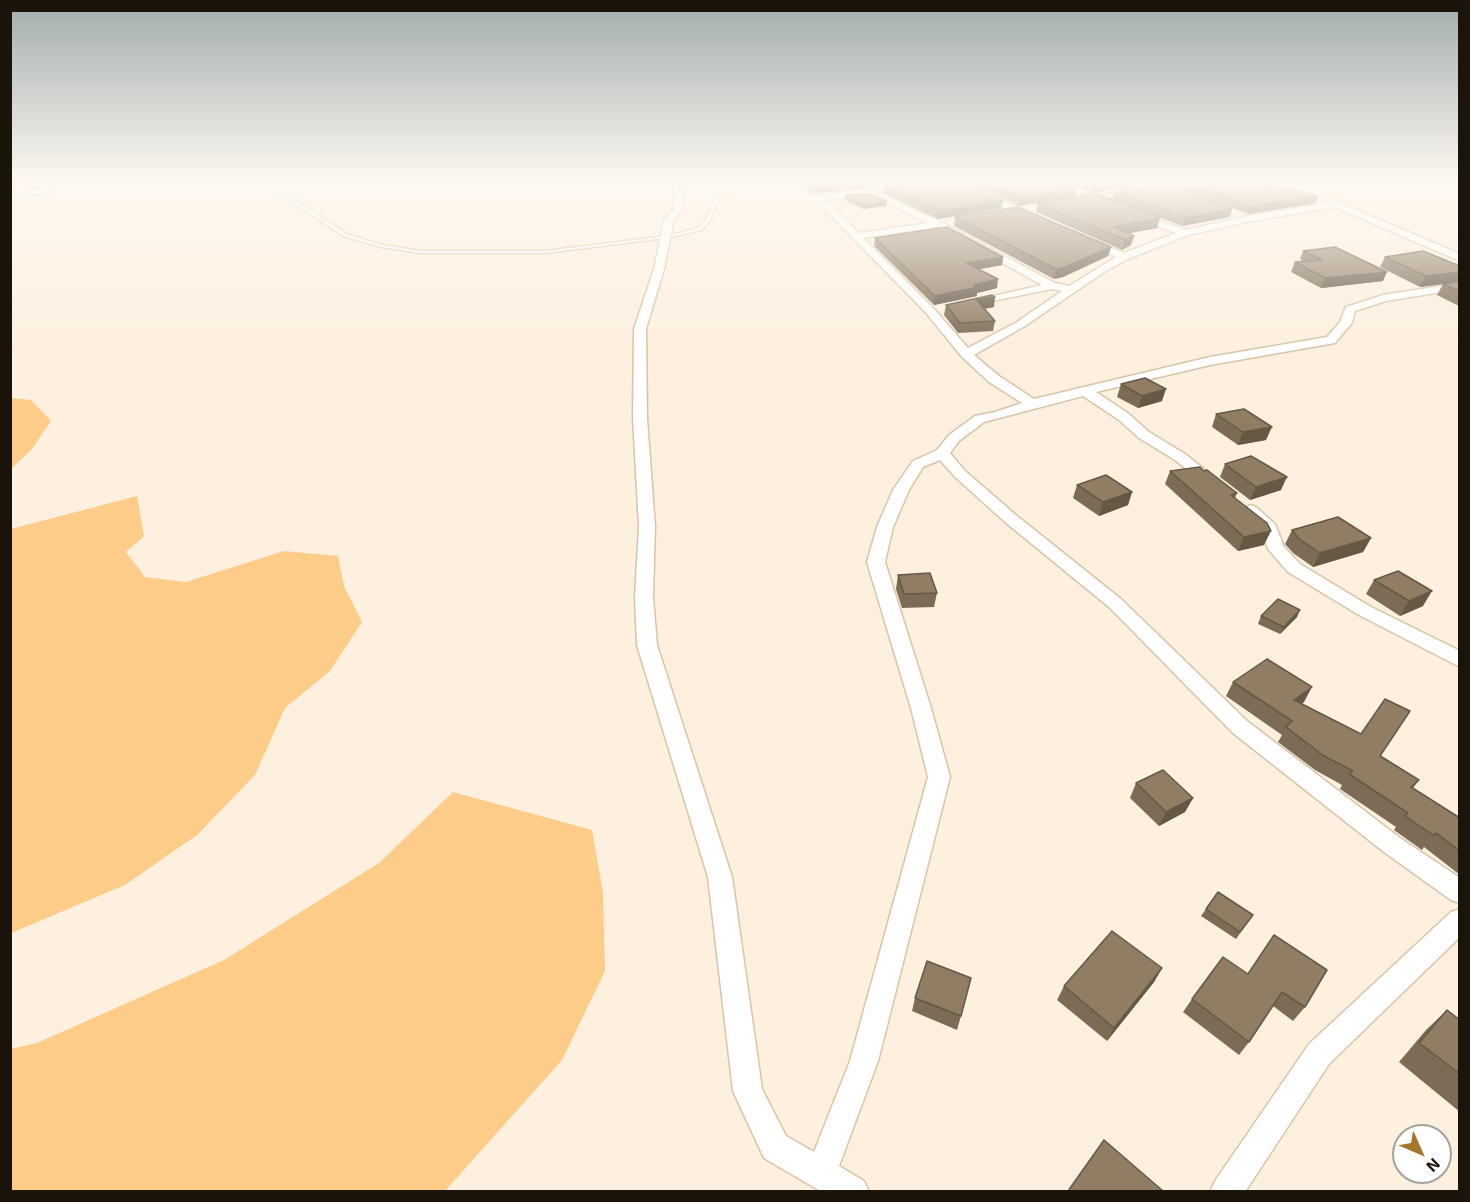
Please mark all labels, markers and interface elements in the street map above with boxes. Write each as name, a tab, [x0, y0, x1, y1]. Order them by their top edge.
north arrow	[1392, 1124, 1452, 1184]
text: N	[1423, 1155, 1444, 1176]

